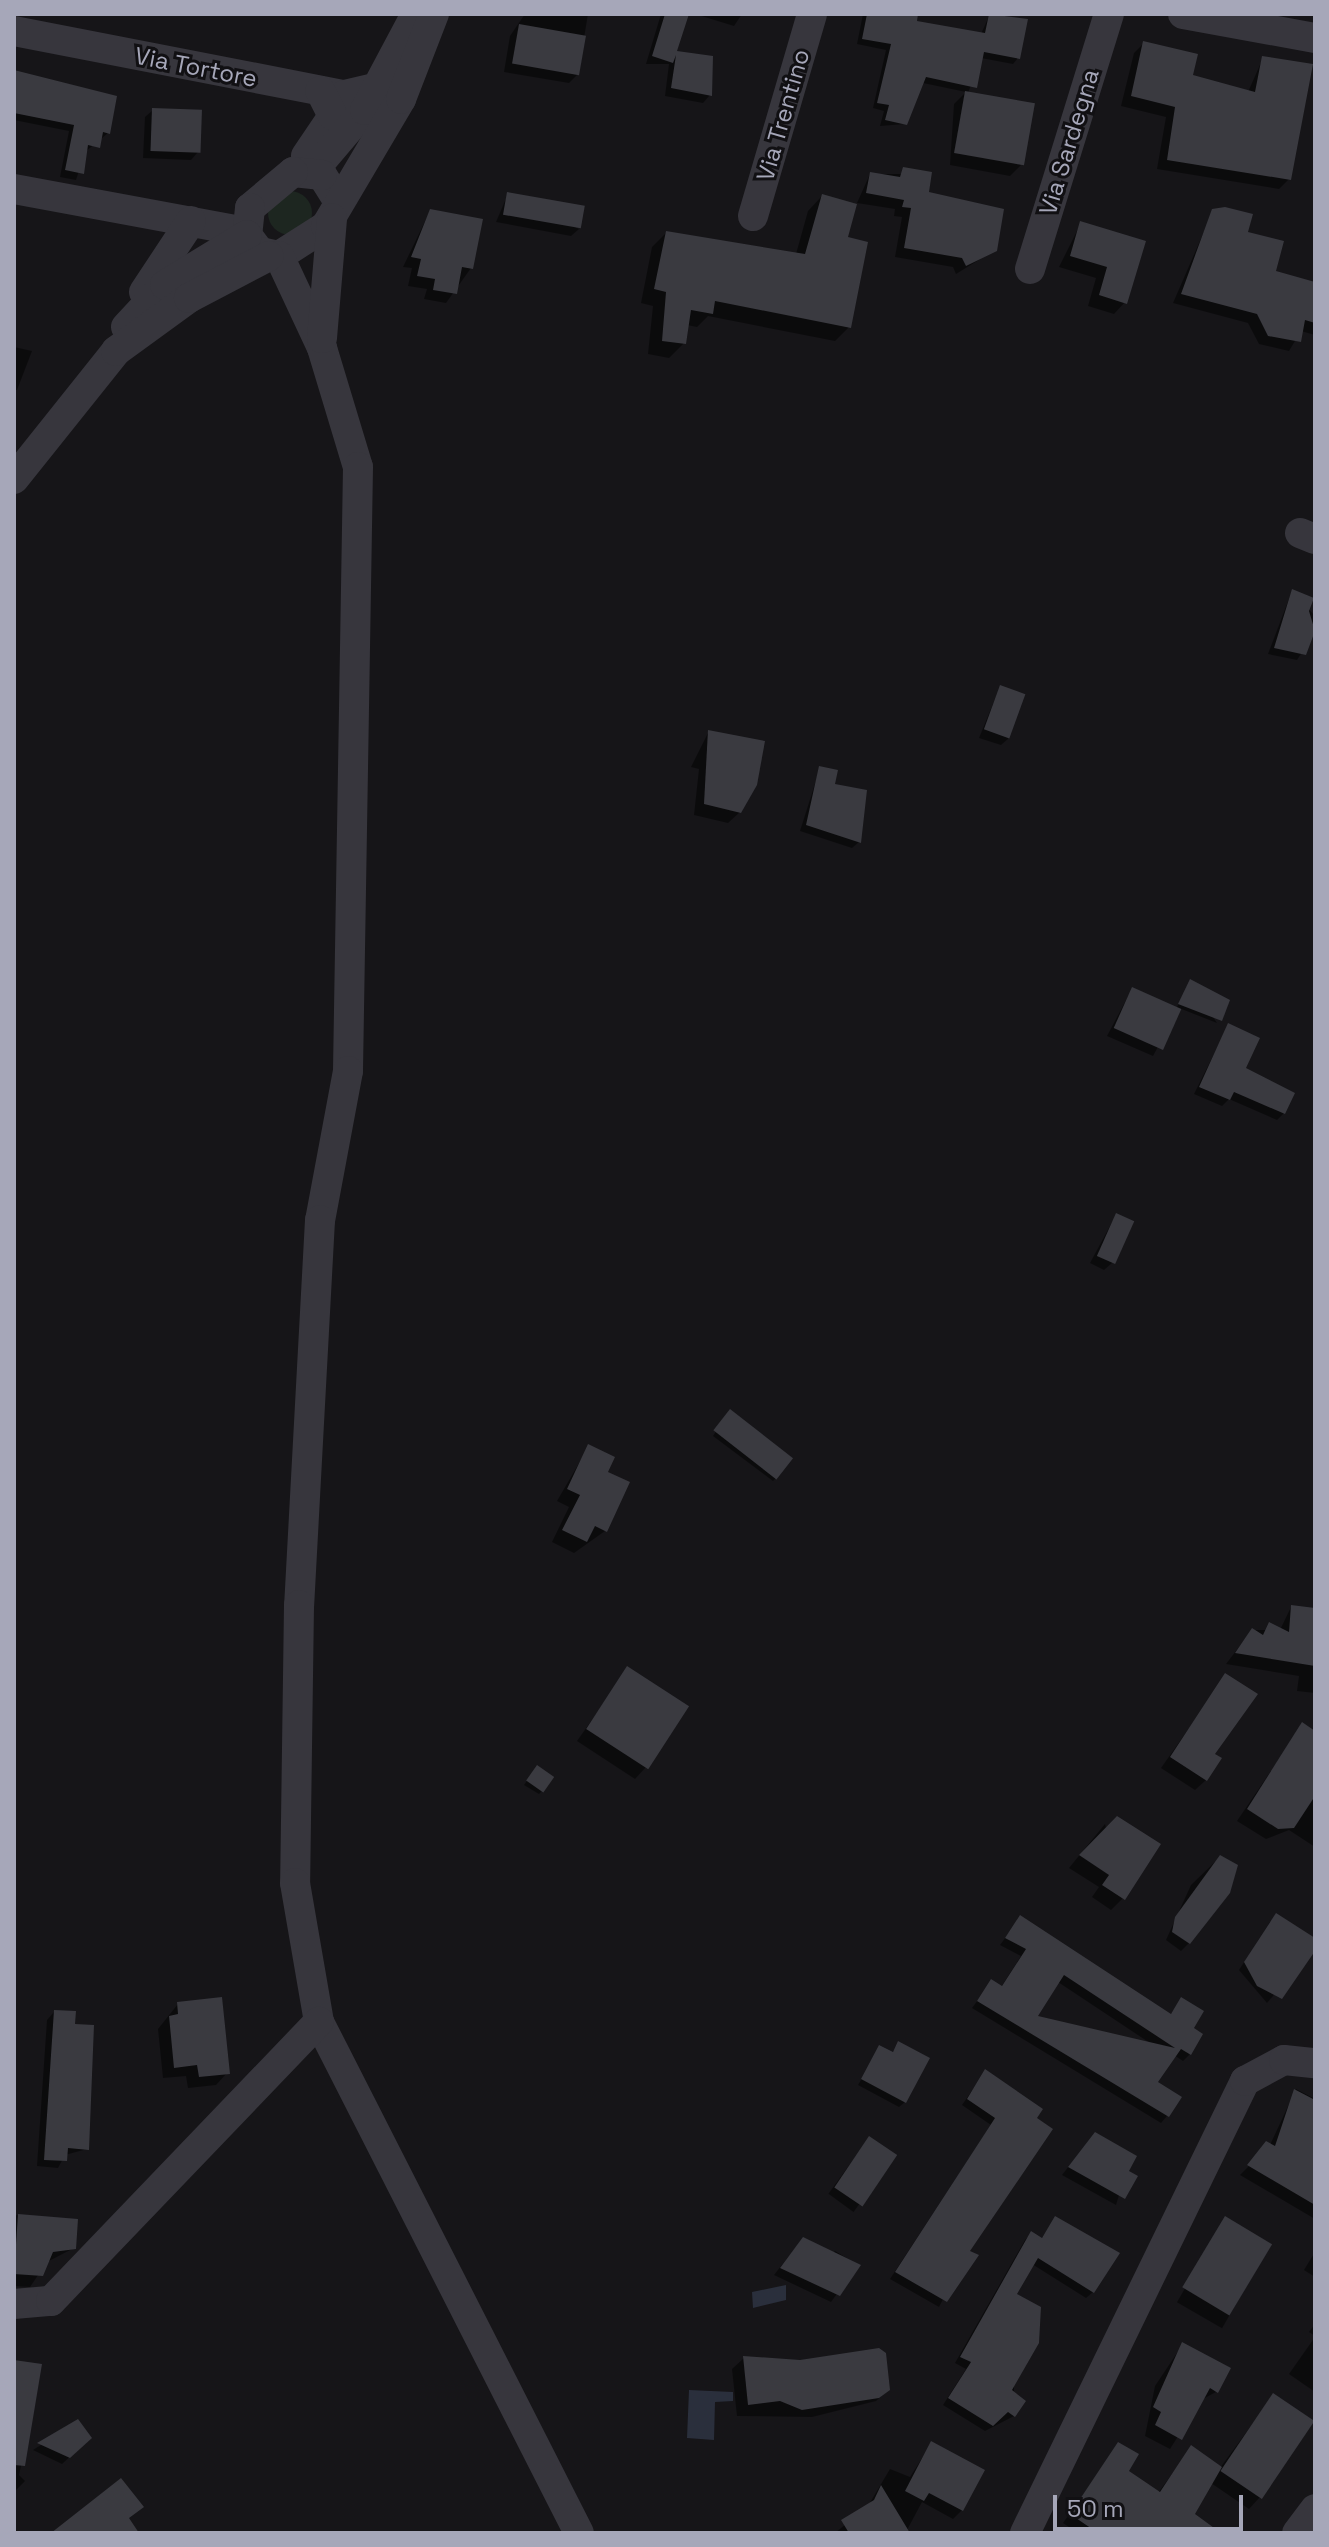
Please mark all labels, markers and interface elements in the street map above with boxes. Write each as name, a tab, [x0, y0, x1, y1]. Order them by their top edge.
street label: Via Tortore	[132, 41, 260, 93]
street label: Via Trentino	[750, 45, 816, 185]
street label: Via Sardegna	[1033, 65, 1105, 219]
scale bar	[1057, 2479, 1247, 2529]
text: 50 m	[1067, 2493, 1124, 2524]

